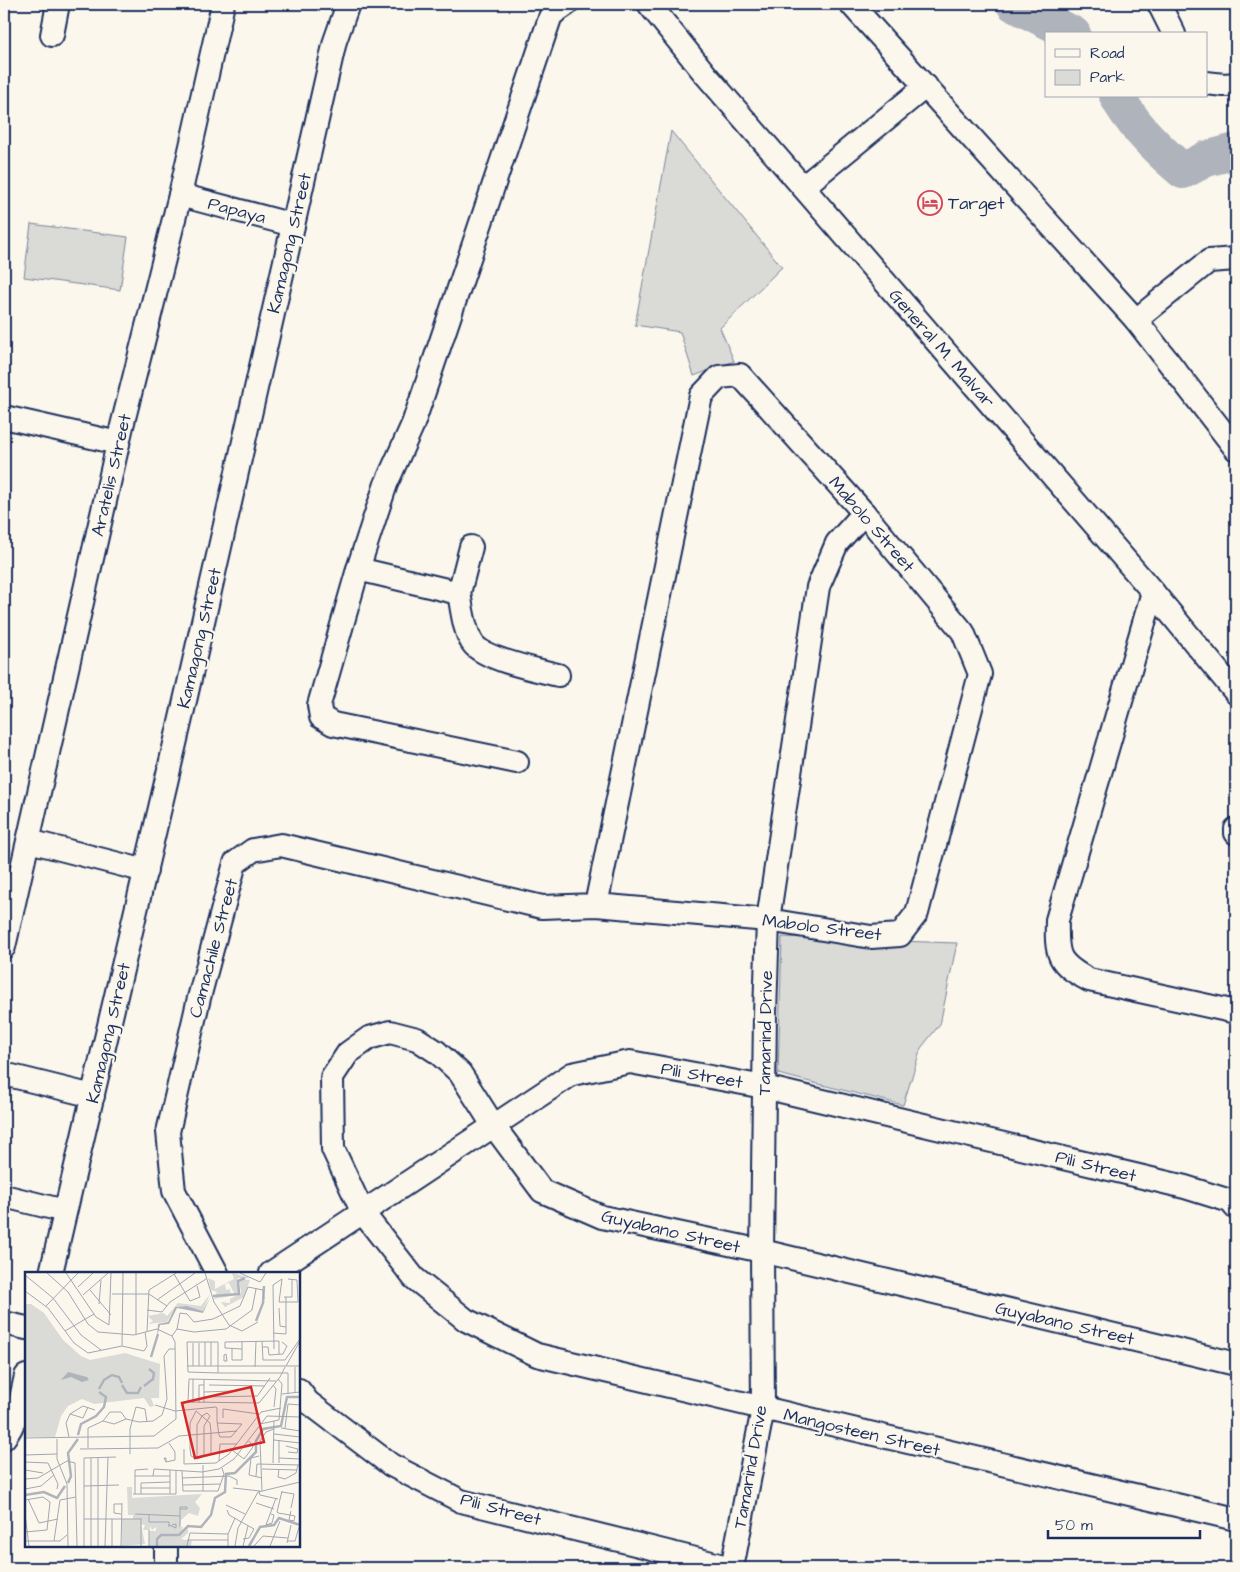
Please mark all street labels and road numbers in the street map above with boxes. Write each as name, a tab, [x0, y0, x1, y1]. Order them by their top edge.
street label: Kamagong Street	[261, 170, 319, 316]
street label: Papaya	[205, 191, 269, 231]
street label: General M. Malvar	[883, 284, 1000, 413]
street label: Aratelis Street	[85, 411, 138, 539]
street label: Mabolo Street	[823, 471, 921, 578]
street label: Kamagong Street	[171, 565, 229, 711]
street label: Camachile Street	[183, 875, 244, 1021]
street label: Mabolo Street	[761, 908, 884, 947]
street label: Kamagong Street	[80, 960, 138, 1106]
street label: Tamarind Drive	[752, 970, 779, 1096]
street label: Pili Street	[659, 1056, 745, 1095]
street label: Pili Street	[1053, 1144, 1140, 1189]
street label: Guyabano Street	[599, 1203, 743, 1261]
street label: Guyabano Street	[993, 1295, 1137, 1353]
street label: Mangosteen Street	[781, 1402, 943, 1464]
street label: Tamarind Drive	[727, 1403, 774, 1531]
street label: Pili Street	[458, 1487, 545, 1532]

